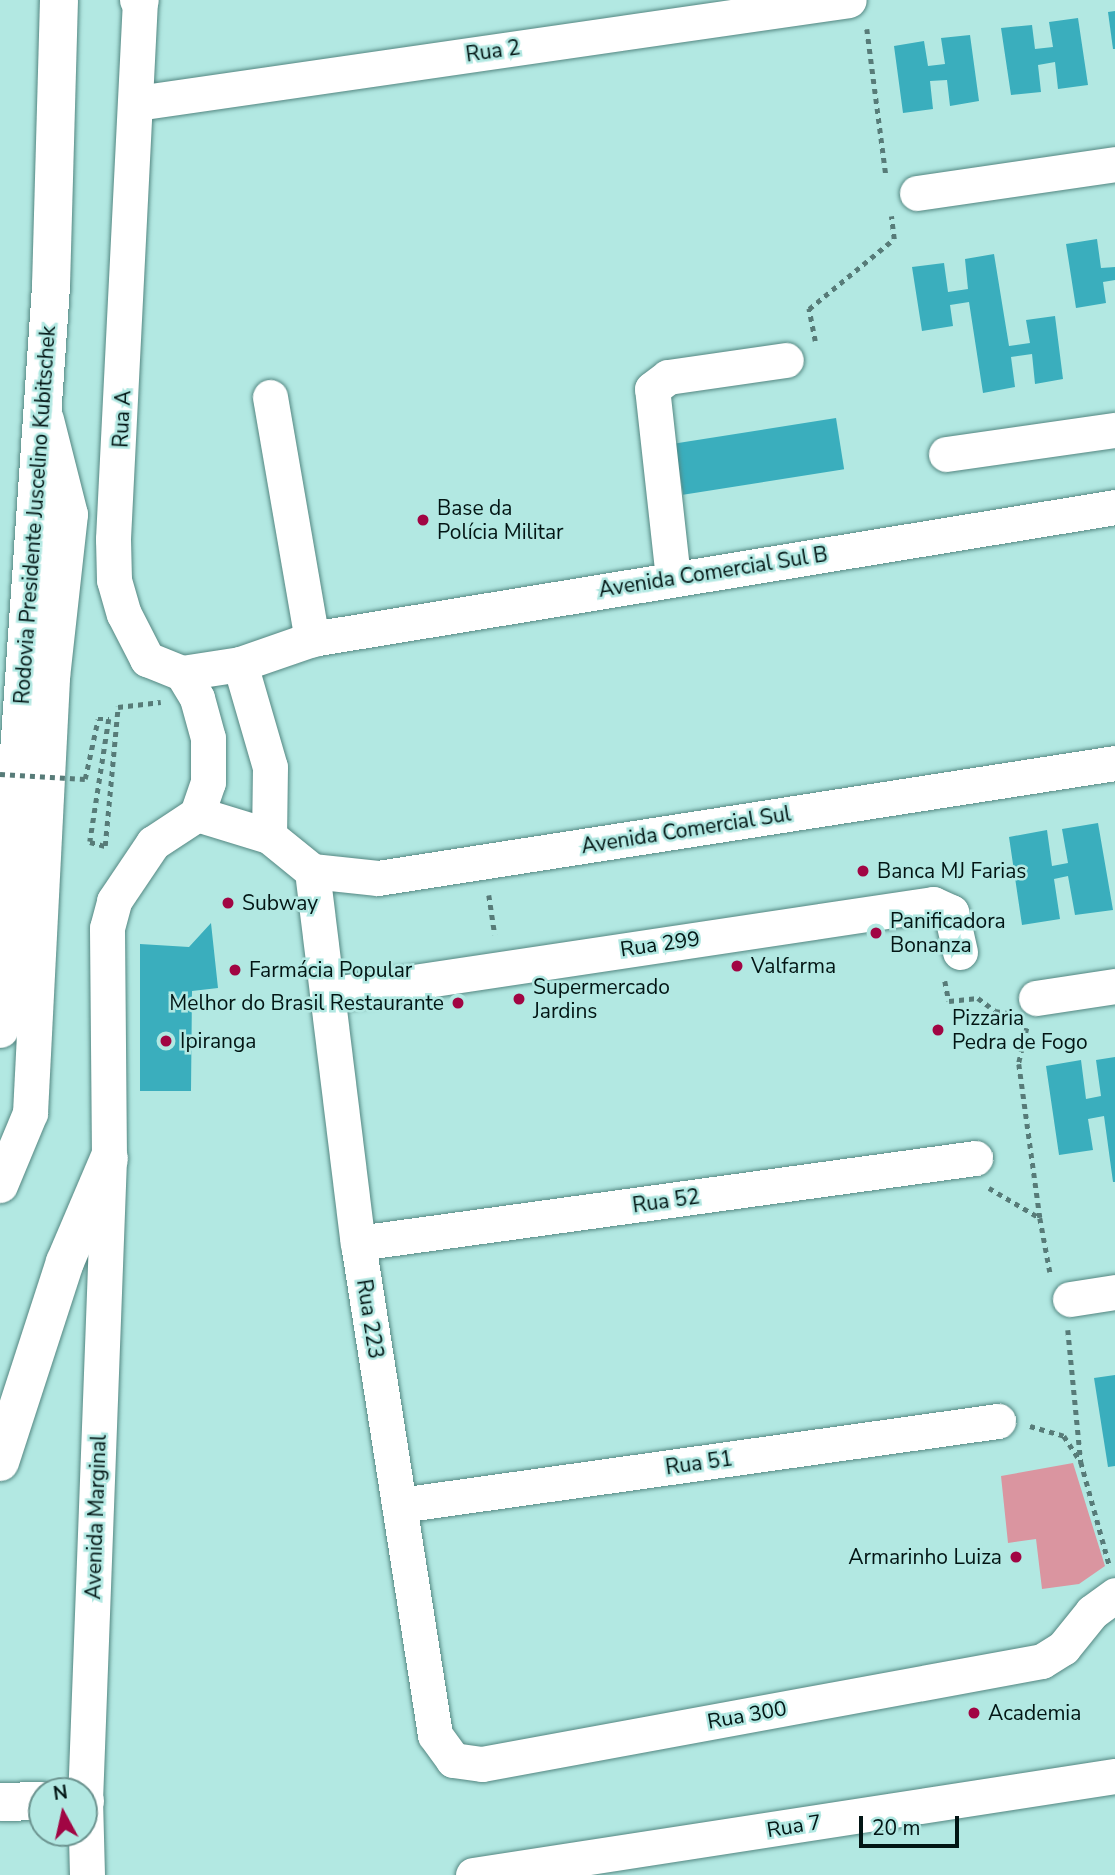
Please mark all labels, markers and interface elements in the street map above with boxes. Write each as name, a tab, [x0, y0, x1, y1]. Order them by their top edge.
street label: Rua 2	[464, 35, 522, 67]
street label: Rodovia Presidente Juscelino Kubitschek	[9, 325, 61, 705]
street label: Rua A	[108, 390, 136, 448]
place label: Base da Polícia Militar	[437, 495, 564, 545]
marker: Base da Polícia Militar	[415, 512, 431, 528]
street label: Avenida Comercial Sul B	[597, 541, 829, 603]
street label: Avenida Comercial Sul	[579, 801, 793, 859]
place label: Banca MJ Farias	[877, 858, 1026, 884]
marker: Banca MJ Farias	[855, 863, 871, 879]
place label: Subway	[242, 890, 318, 916]
marker: Subway	[220, 895, 236, 911]
place label: Panificadora Bonanza	[890, 908, 1006, 958]
marker: Panificadora Bonanza	[868, 925, 884, 941]
street label: Rua 299	[619, 926, 701, 962]
place label: Valfarma	[751, 953, 836, 979]
place label: Farmácia Popular	[249, 957, 412, 983]
marker: Valfarma	[729, 958, 745, 974]
marker: Farmácia Popular	[227, 962, 243, 978]
place label: Supermercado Jardins	[533, 974, 670, 1024]
place label: Melhor do Brasil Restaurante	[169, 990, 444, 1016]
marker: Supermercado Jardins	[511, 991, 527, 1007]
marker: Melhor do Brasil Restaurante	[450, 995, 466, 1011]
place label: Pizzaria Pedra de Fogo	[952, 1005, 1088, 1055]
marker: Pizzaria Pedra de Fogo	[930, 1022, 946, 1038]
place label: Ipiranga	[180, 1028, 256, 1054]
marker: Ipiranga	[158, 1033, 174, 1049]
street label: Rua 52	[631, 1184, 701, 1218]
street label: Rua 223	[351, 1277, 389, 1361]
street label: Avenida Marginal	[81, 1434, 111, 1600]
street label: Rua 51	[664, 1446, 734, 1480]
place label: Armarinho Luiza	[848, 1544, 1002, 1570]
marker: Armarinho Luiza	[1008, 1549, 1024, 1565]
street label: Rua 300	[705, 1696, 789, 1734]
place label: Academia	[988, 1700, 1081, 1726]
marker: Academia	[966, 1705, 982, 1721]
north arrow	[28, 1777, 98, 1847]
text: N	[52, 1779, 69, 1807]
scale bar	[863, 1801, 963, 1845]
street label: Rua 7	[765, 1809, 823, 1843]
text: 20 m	[872, 1814, 921, 1842]

